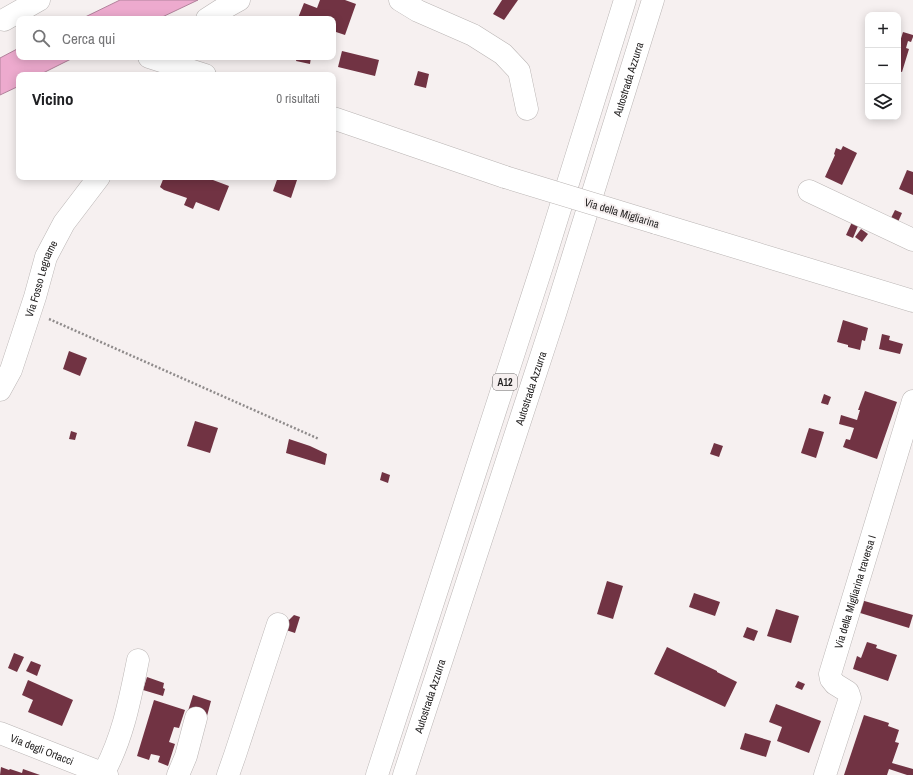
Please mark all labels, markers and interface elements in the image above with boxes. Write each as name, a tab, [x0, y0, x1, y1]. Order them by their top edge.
map controls	[865, 12, 901, 120]
button: +	[865, 12, 901, 48]
search box	[16, 16, 336, 60]
icon: search	[30, 27, 52, 49]
text: Cerca qui	[62, 28, 115, 49]
street label: Autostrada Azzurra	[610, 40, 646, 119]
button: −	[865, 48, 901, 84]
button: layers	[865, 84, 901, 120]
text: Vicino	[32, 87, 74, 110]
text: 0 risultati	[276, 90, 320, 107]
street label: Via della Migliarina	[583, 195, 661, 231]
street label: Via Fosso Legname	[22, 238, 61, 319]
street label: Autostrada Azzurra	[512, 349, 549, 428]
road number: A12	[493, 374, 517, 390]
street label: Via della Migliarina traversa I	[831, 533, 879, 650]
street label: Autostrada Azzurra	[411, 657, 448, 736]
street label: Via degli Ortacci	[8, 731, 76, 768]

